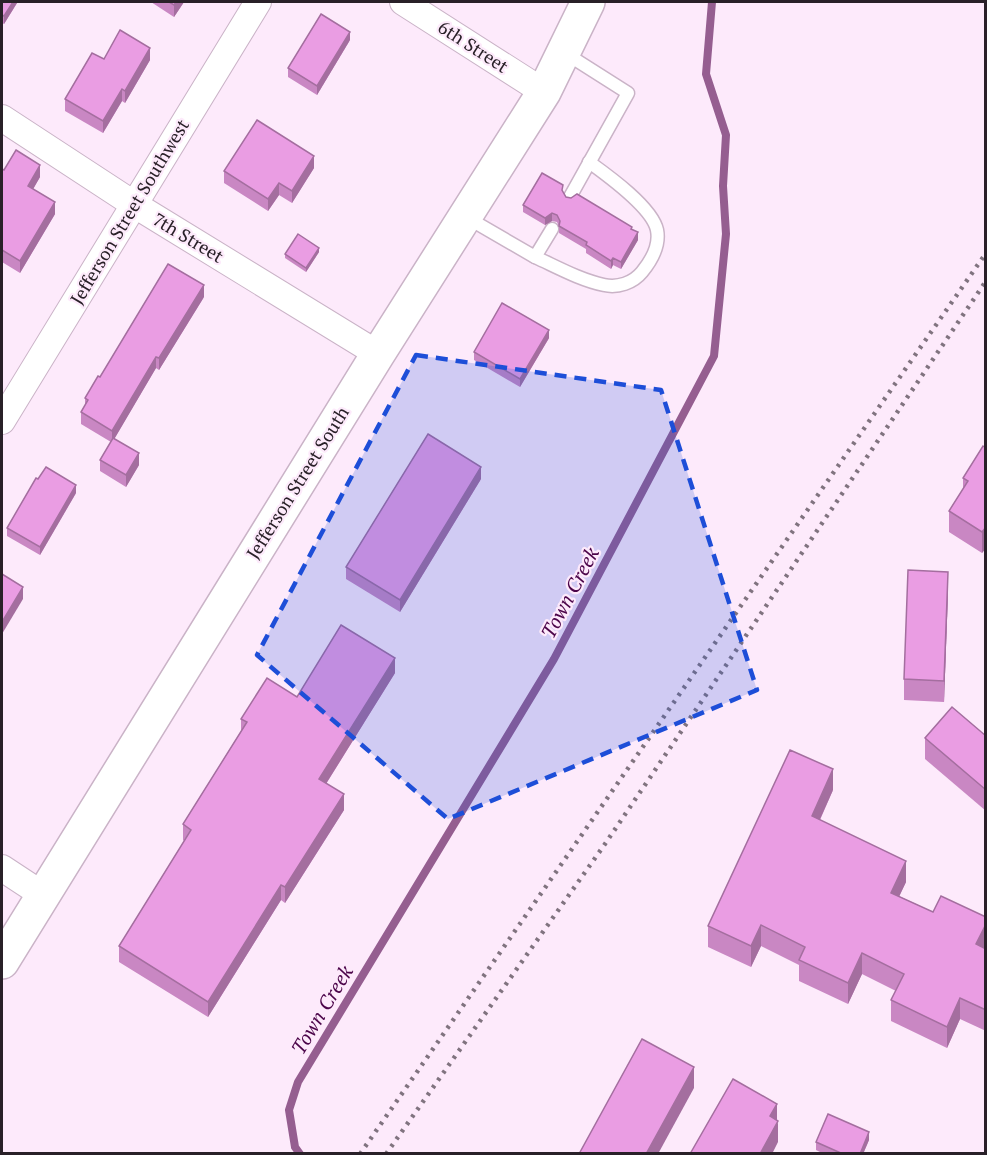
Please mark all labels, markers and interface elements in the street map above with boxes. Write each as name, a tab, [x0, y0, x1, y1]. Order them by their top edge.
street label: 6th Street	[434, 15, 514, 78]
street label: Jefferson Street Southwest	[64, 114, 194, 309]
street label: 7th Street	[149, 207, 229, 268]
street label: Jefferson Street South	[240, 401, 354, 563]
water label: Town Creek	[534, 542, 605, 643]
water label: Town Creek	[284, 960, 359, 1059]

